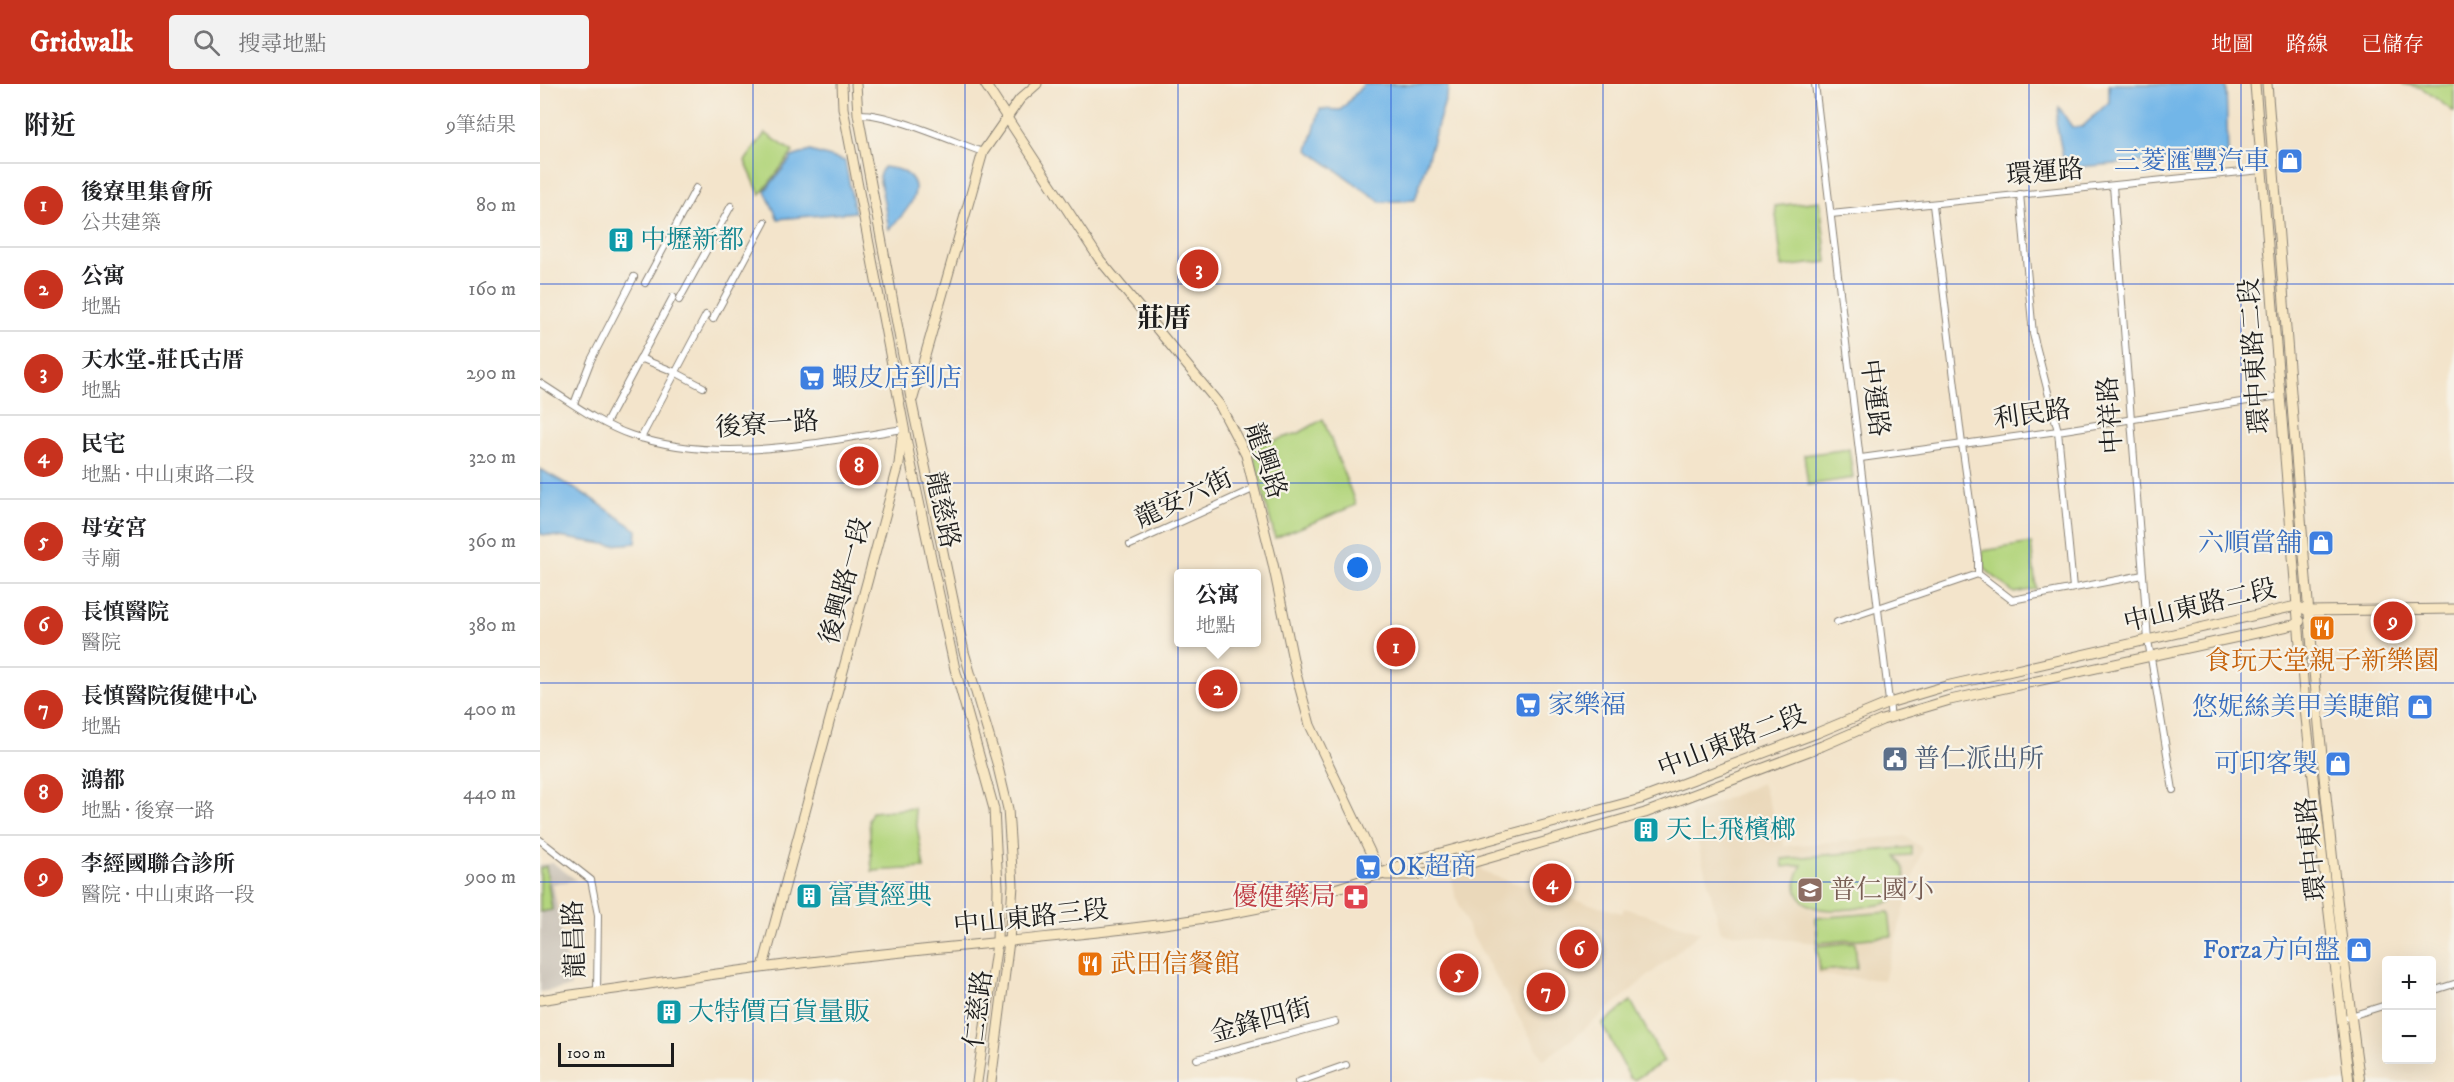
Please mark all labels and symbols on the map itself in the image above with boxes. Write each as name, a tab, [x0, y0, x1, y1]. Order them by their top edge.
place label: 三菱匯豐汽車	[2114, 145, 2270, 178]
shop icon: 三菱匯豐汽車	[2275, 146, 2305, 176]
street label: 環運路	[2005, 153, 2085, 193]
place label: 中壢新都	[640, 224, 744, 257]
building icon: 中壢新都	[606, 225, 636, 255]
pin: 3	[1180, 246, 1218, 291]
street label: 環中東路二段	[2233, 277, 2277, 435]
district label: 莊厝	[1137, 302, 1191, 336]
street label: 中運路	[1853, 357, 1895, 439]
place label: 蝦皮店到店	[832, 362, 962, 395]
supermarket icon: 蝦皮店到店	[797, 363, 827, 393]
street label: 中祥路	[2092, 375, 2130, 455]
street label: 利民路	[1991, 393, 2073, 437]
street label: 後寮一路	[714, 405, 820, 445]
street label: 龍興路	[1237, 419, 1293, 503]
pin: 8	[840, 444, 878, 488]
street label: 龍安六街	[1130, 462, 1238, 536]
street label: 龍慈路	[918, 468, 966, 552]
street label: 後興路一段	[813, 514, 879, 648]
place label: 六順當舖	[2198, 527, 2302, 560]
shop icon: 六順當舖	[2306, 528, 2336, 558]
your location	[1343, 553, 1372, 582]
street label: 中山東路二段	[2120, 572, 2280, 640]
pin: 9	[2374, 598, 2412, 644]
restaurant icon: 食玩天堂親子新樂園	[2307, 613, 2337, 643]
pin: 1	[1376, 624, 1416, 670]
place label: 食玩天堂親子新樂園	[2205, 645, 2439, 678]
pin: 2	[1198, 666, 1238, 712]
place label: 家樂福	[1548, 689, 1626, 722]
supermarket icon: 家樂福	[1513, 690, 1543, 720]
place label: 悠妮絲美甲美睫館	[2192, 691, 2400, 724]
shop icon: 悠妮絲美甲美睫館	[2405, 692, 2435, 722]
street label: 中山東路二段	[1653, 699, 1811, 785]
place label: 普仁派出所	[1914, 743, 2044, 776]
public building icon: 普仁派出所	[1880, 744, 1910, 774]
place label: 可印客製	[2214, 748, 2318, 781]
shop icon: 可印客製	[2323, 749, 2353, 779]
street label: 環中東路	[2290, 796, 2334, 902]
place label: 天上飛檳榔	[1666, 814, 1796, 847]
building icon: 天上飛檳榔	[1631, 815, 1661, 845]
place label: OK超商	[1388, 851, 1476, 884]
supermarket icon: OK超商	[1353, 852, 1383, 882]
pin: 4	[1532, 860, 1572, 906]
place label: 普仁國小	[1830, 874, 1934, 907]
school or university icon: 普仁國小	[1795, 875, 1825, 905]
place label: 富貴經典	[828, 880, 932, 913]
building icon: 富貴經典	[794, 881, 824, 911]
place label: 優健藥局	[1232, 881, 1336, 914]
pharmacy icon: 優健藥局	[1341, 882, 1371, 912]
street label: 中山東路三段	[952, 893, 1110, 943]
street label: 龍昌路	[557, 899, 593, 979]
pin: 6	[1560, 926, 1598, 972]
place label: Forza方向盤	[2202, 934, 2340, 967]
shop icon: Forza方向盤	[2344, 935, 2374, 965]
place label: 武田信餐館	[1110, 948, 1240, 981]
restaurant icon: 武田信餐館	[1075, 949, 1105, 979]
pin: 5	[1440, 950, 1478, 996]
street label: 仁慈路	[958, 968, 1000, 1050]
pin: 7	[1526, 970, 1566, 1014]
street label: 金鋒四街	[1206, 992, 1316, 1050]
place label: 大特價百貨量販	[688, 996, 870, 1029]
building icon: 大特價百貨量販	[654, 997, 684, 1027]
scale bar	[558, 1040, 674, 1068]

